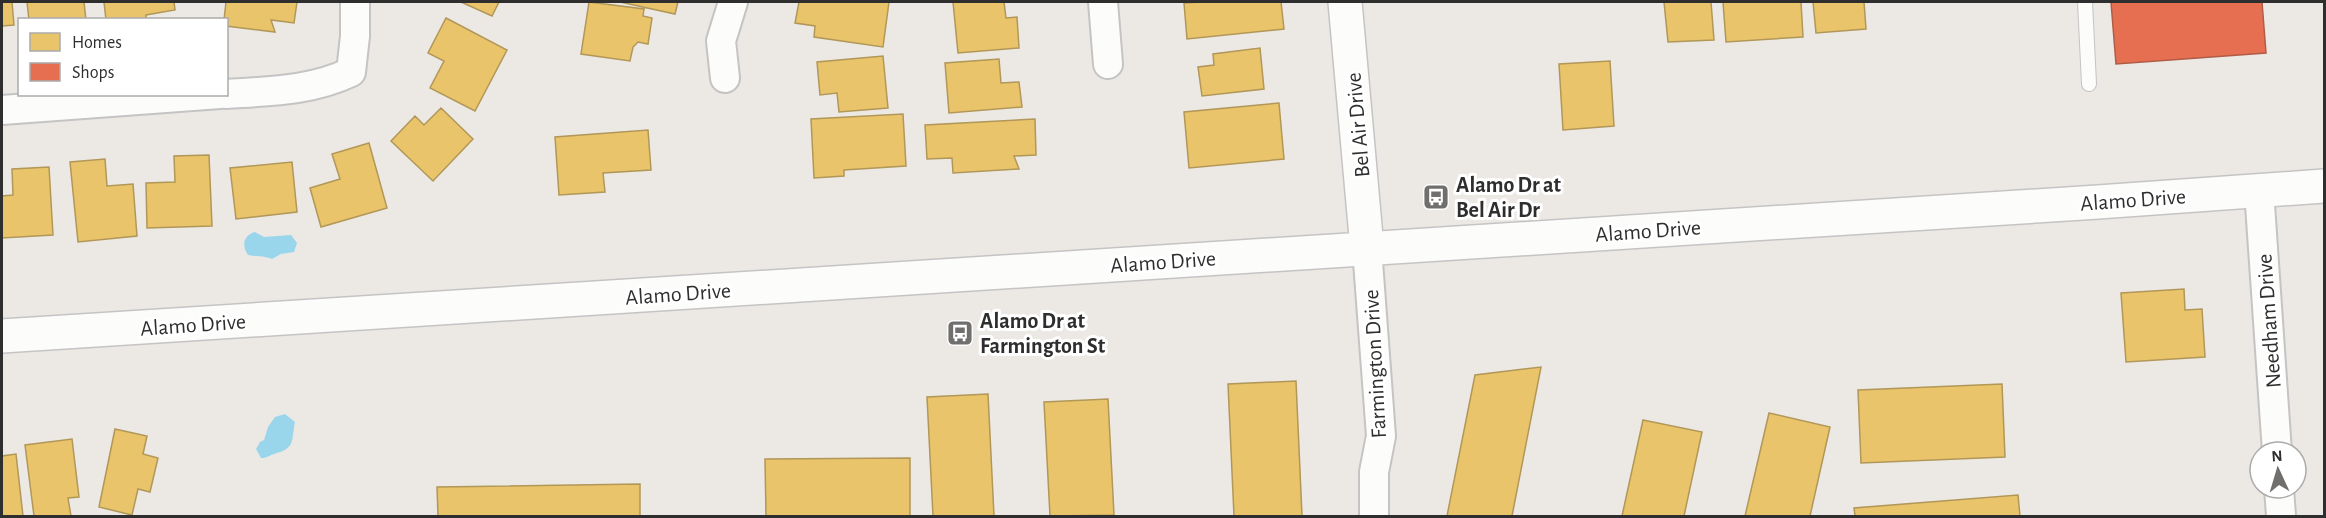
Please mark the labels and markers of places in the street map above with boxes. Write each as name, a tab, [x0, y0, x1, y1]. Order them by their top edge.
place label: Alamo Dr at Bel Air Dr	[1456, 174, 1561, 221]
bus stop icon: Alamo Dr at Bel Air Dr	[1421, 182, 1451, 212]
place label: Alamo Dr at Farmington St	[980, 310, 1106, 357]
bus stop icon: Alamo Dr at Farmington St	[945, 318, 975, 348]

